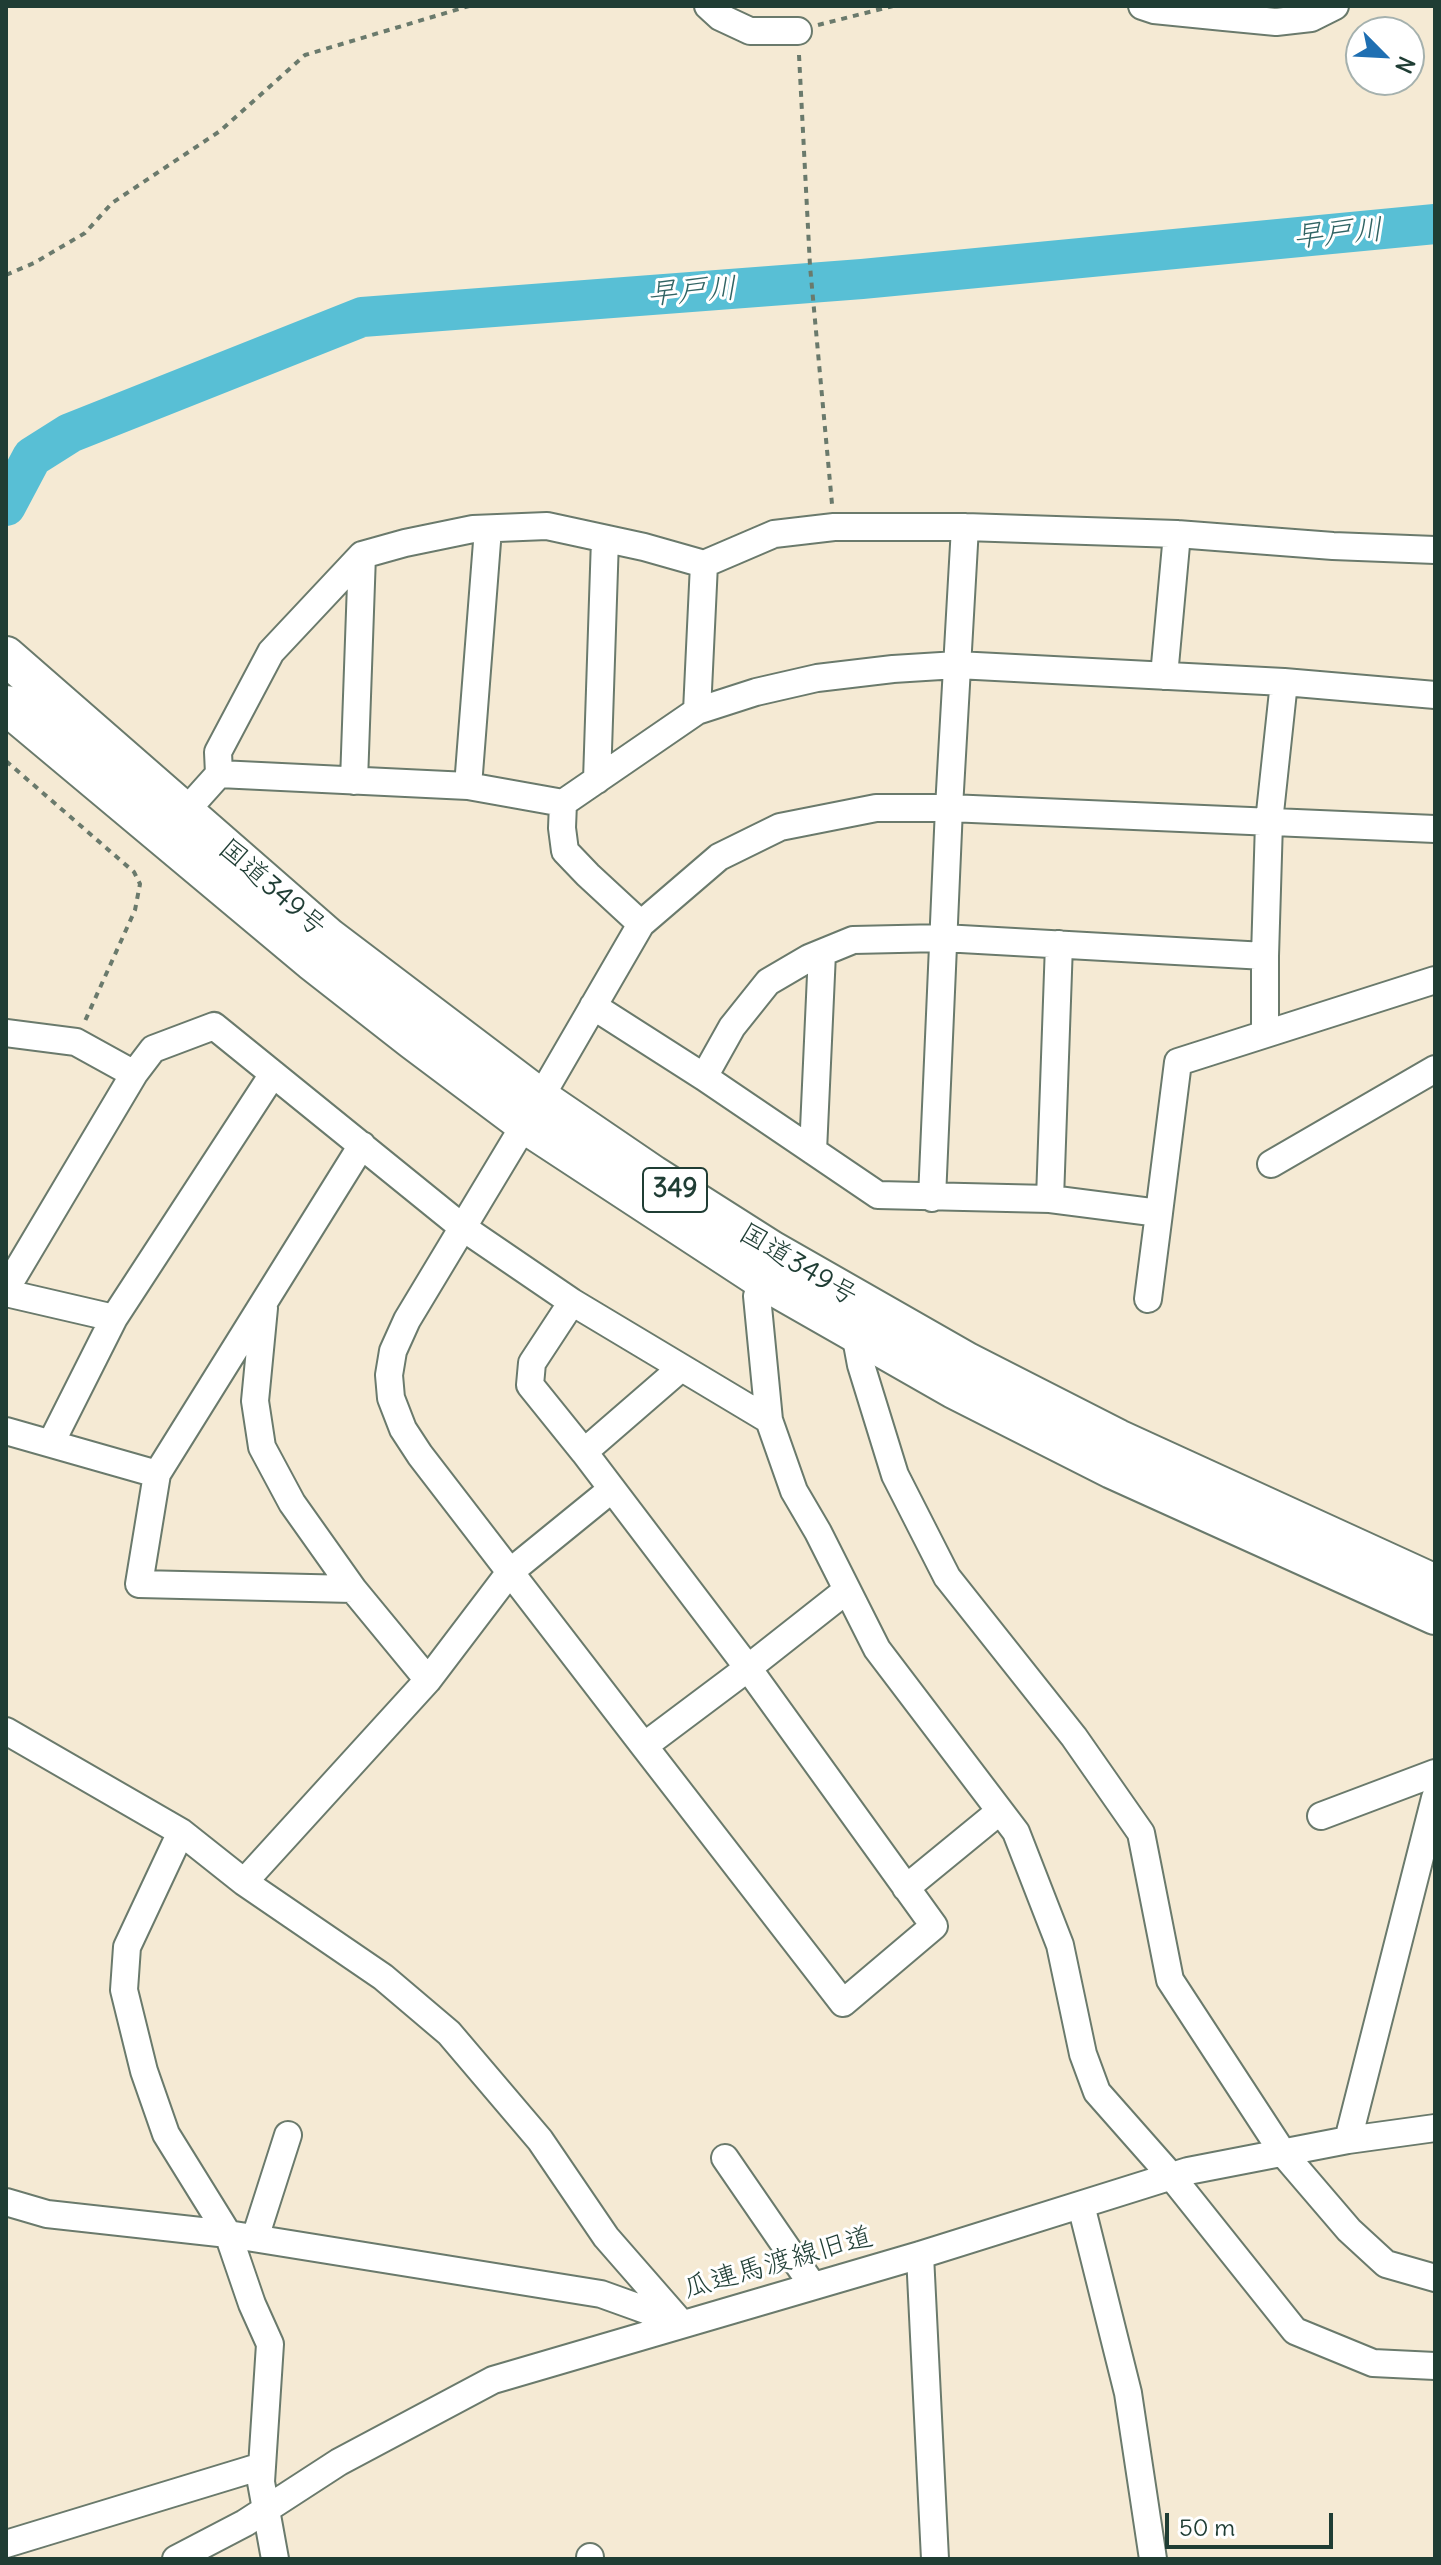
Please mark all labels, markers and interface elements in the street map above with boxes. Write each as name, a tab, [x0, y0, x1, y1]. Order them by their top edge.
north arrow	[1345, 16, 1425, 96]
text: N	[1389, 52, 1421, 78]
water label: 早戸川	[1292, 212, 1384, 256]
water label: 早戸川	[646, 271, 738, 313]
street label: 国道349号	[211, 832, 333, 944]
road number: 349	[643, 1168, 707, 1212]
street label: 国道349号	[733, 1217, 863, 1313]
street label: 瓜連馬渡線旧道	[679, 2220, 877, 2306]
scale bar	[1169, 2497, 1337, 2547]
text: 50 m	[1179, 2512, 1235, 2542]

